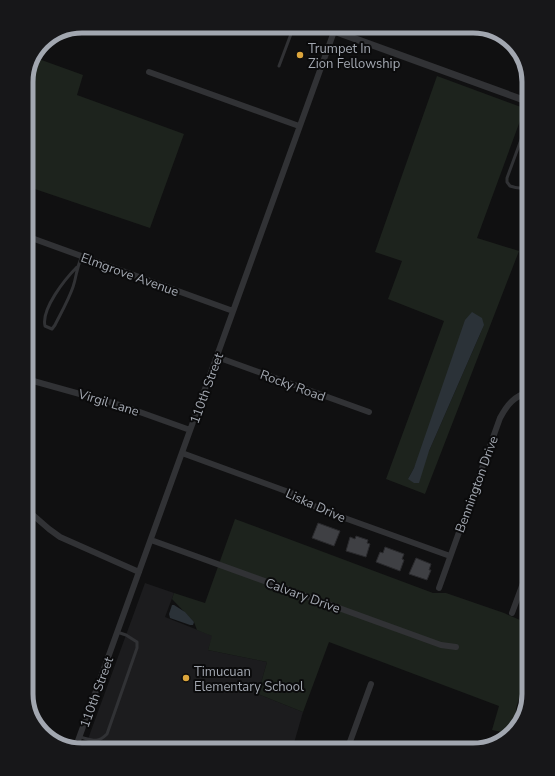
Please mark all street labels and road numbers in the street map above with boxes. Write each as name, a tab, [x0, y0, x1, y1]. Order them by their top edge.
street label: Elmgrove Avenue	[78, 249, 181, 301]
street label: 110th Street	[186, 350, 228, 426]
street label: Rocky Road	[257, 366, 328, 406]
street label: Virgil Lane	[75, 385, 141, 421]
street label: Bennington Drive	[451, 433, 503, 535]
street label: Liska Drive	[283, 485, 348, 527]
street label: Calvary Drive	[263, 574, 343, 618]
street label: 110th Street	[76, 654, 118, 730]

